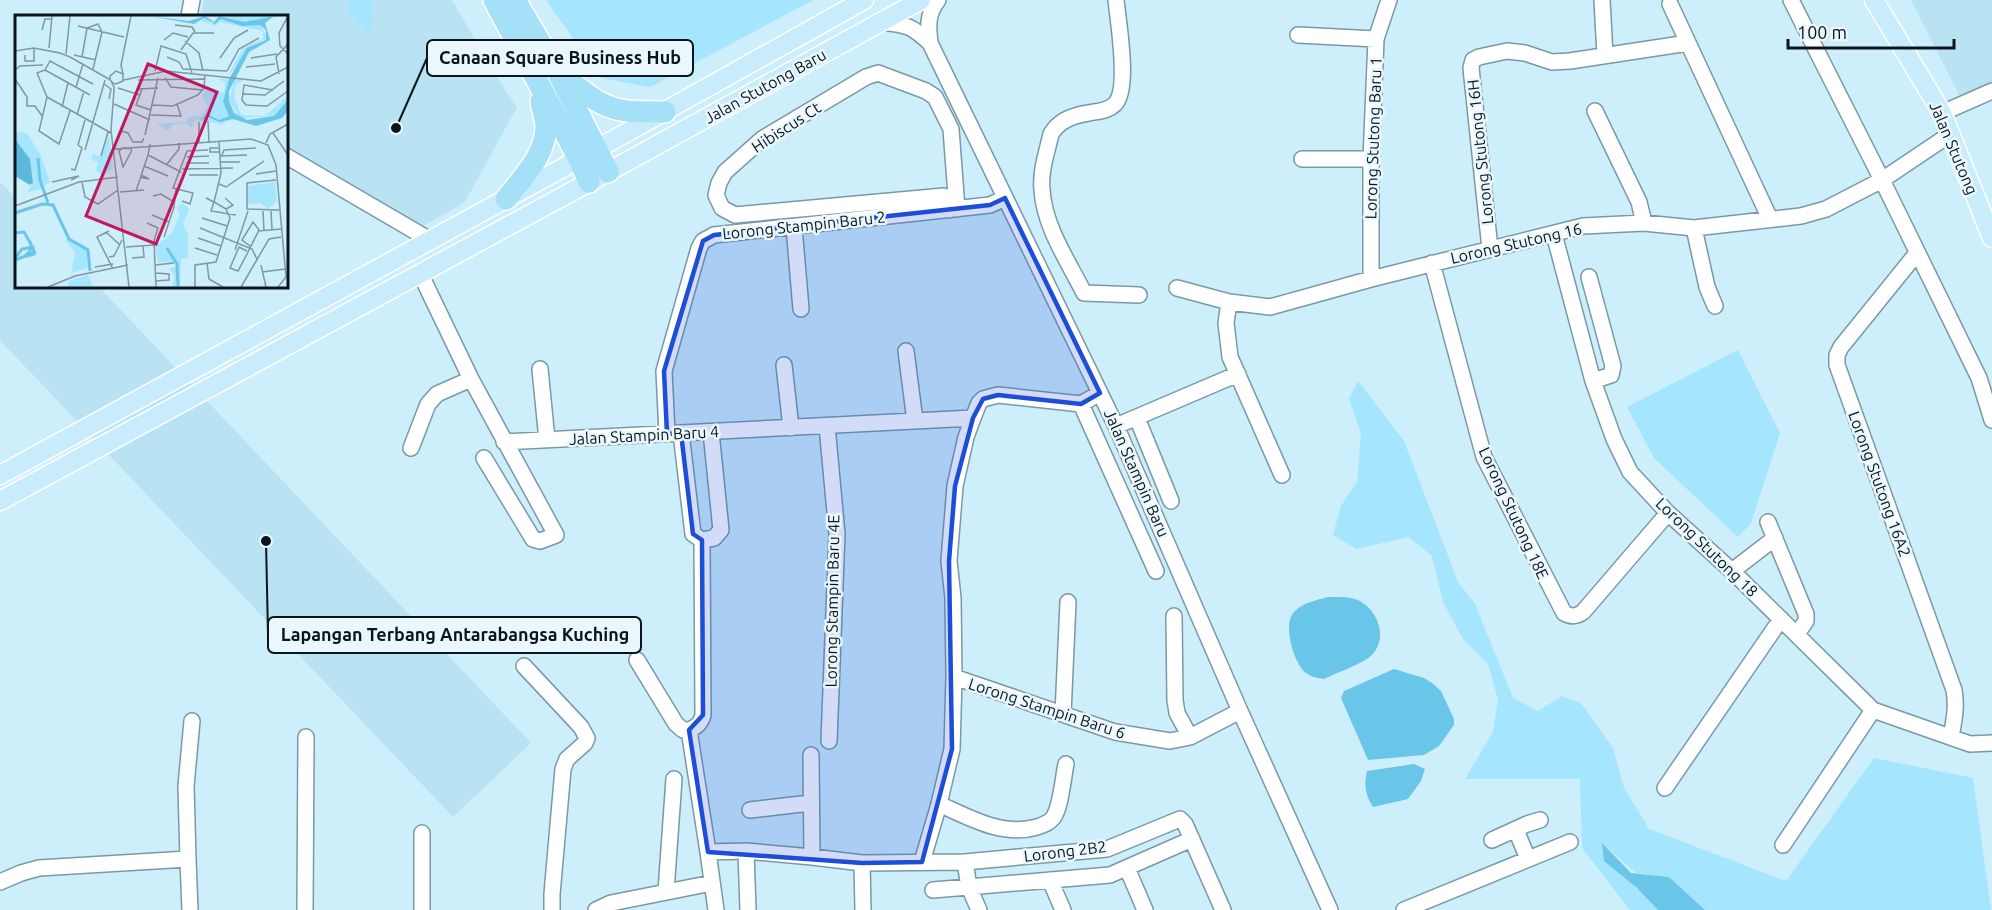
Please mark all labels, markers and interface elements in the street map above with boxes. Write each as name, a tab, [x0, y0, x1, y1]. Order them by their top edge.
scale bar	[1788, 12, 1954, 50]
inset map	[15, 15, 288, 288]
text: 100 m	[1797, 22, 1847, 42]
callout: Canaan Square Business Hub	[427, 40, 693, 76]
street label: Jalan Stutong Baru	[701, 45, 829, 127]
text: Canaan Square Business Hub	[439, 47, 681, 67]
street label: Lorong Stutong Baru 1	[1361, 56, 1385, 220]
street label: Lorong Stutong 16H	[1463, 79, 1497, 225]
street label: Hibiscus Ct	[748, 98, 824, 156]
street label: Jalan Stutong	[1926, 99, 1982, 197]
street label: Lorong Stampin Baru 2	[722, 207, 886, 243]
street label: Lorong Stutong 16	[1449, 219, 1583, 267]
street label: Jalan Stampin Baru	[1101, 406, 1173, 540]
street label: Lorong Stutong 16A2	[1845, 409, 1915, 559]
street label: Jalan Stampin Baru 4	[568, 422, 720, 448]
street label: Lorong Stutong 18E	[1476, 444, 1552, 582]
street label: Lorong Stutong 18	[1652, 494, 1762, 600]
street label: Lorong Stampin Baru 4E	[821, 514, 843, 688]
callout: Lapangan Terbang Antarabangsa Kuching	[268, 617, 641, 653]
text: Lapangan Terbang Antarabangsa Kuching	[281, 624, 629, 644]
street label: Lorong Stampin Baru 6	[966, 674, 1128, 742]
street label: Lorong 2B2	[1023, 837, 1107, 865]

